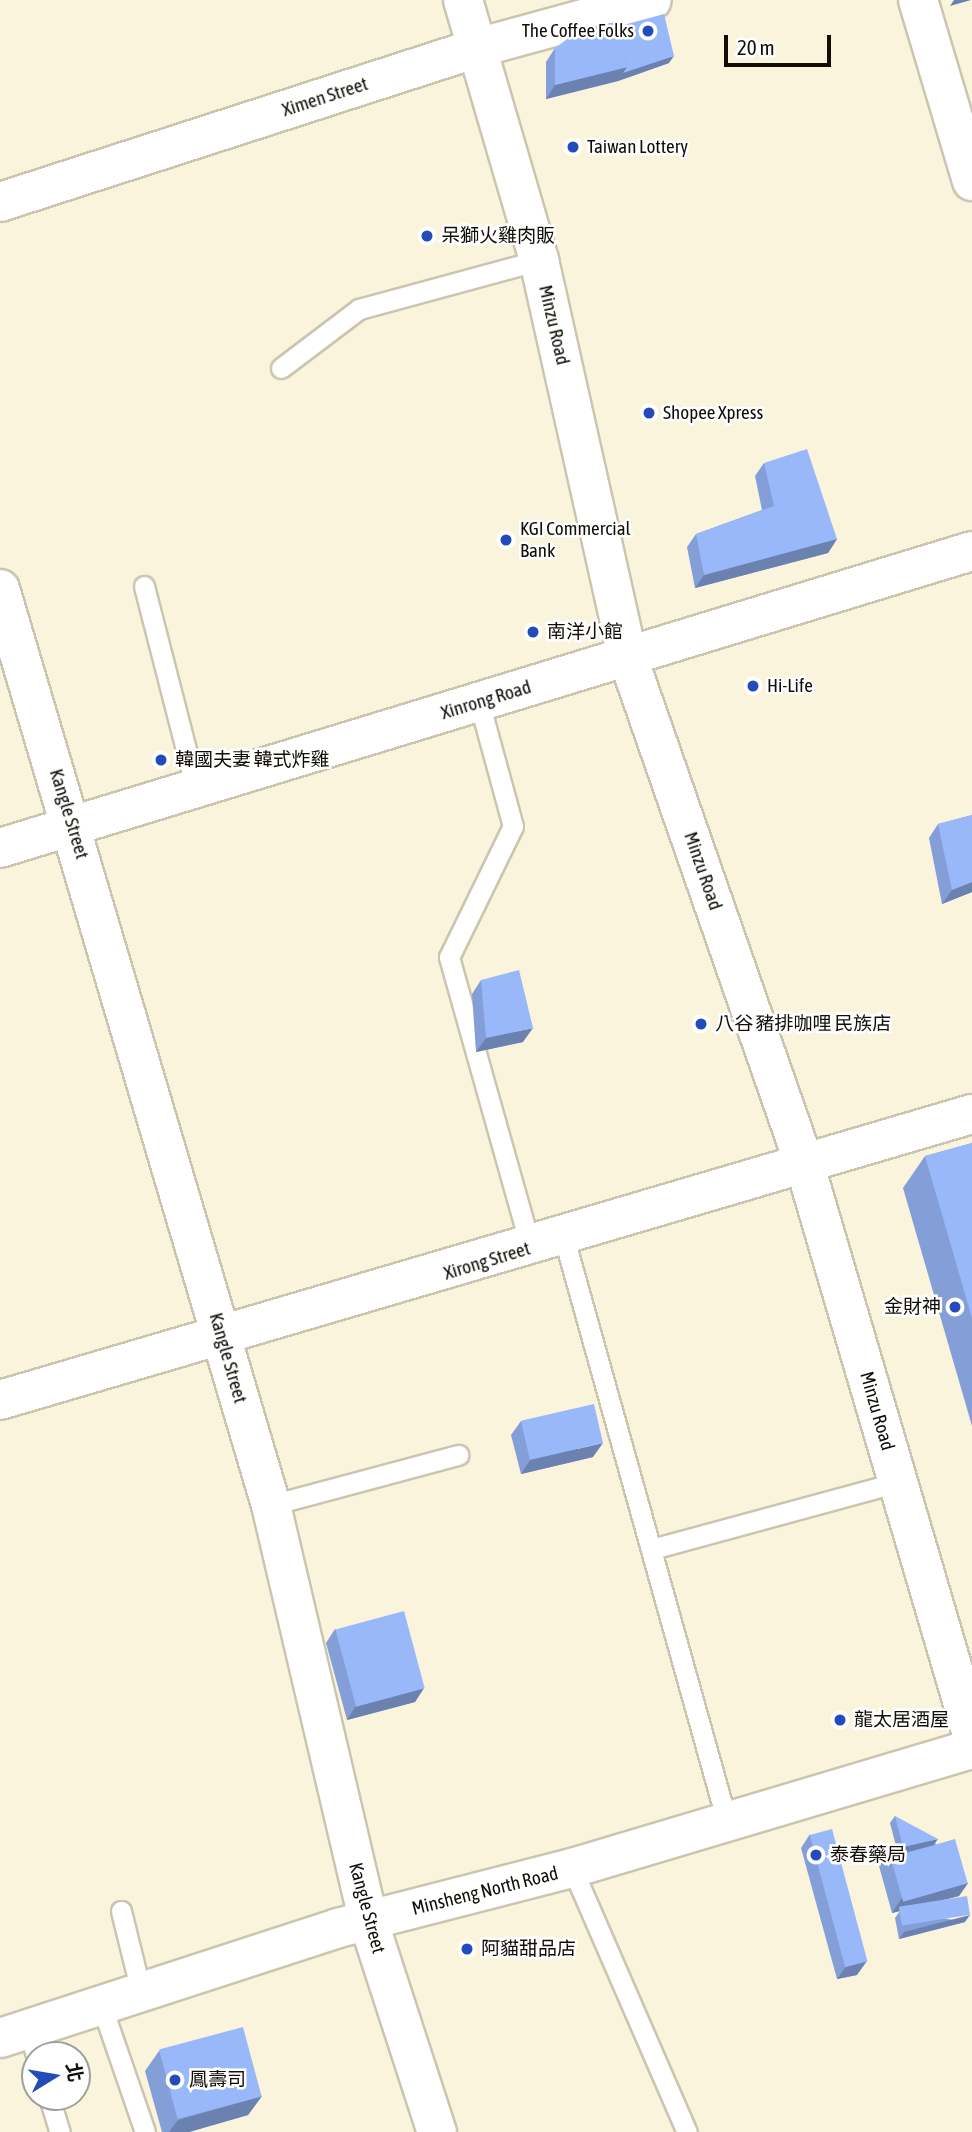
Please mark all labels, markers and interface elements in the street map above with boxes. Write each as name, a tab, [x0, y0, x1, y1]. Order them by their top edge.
place label: The Coffee Folks	[522, 20, 634, 42]
scale bar	[727, 21, 834, 65]
marker: The Coffee Folks	[640, 23, 656, 39]
text: 20 m	[737, 35, 775, 59]
street label: Ximen Street	[279, 72, 371, 122]
place label: Taiwan Lottery	[587, 136, 688, 158]
marker: Taiwan Lottery	[565, 139, 581, 155]
place label: 呆獅火雞肉販	[441, 225, 555, 247]
marker: 呆獅火雞肉販	[419, 228, 435, 244]
street label: Minzu Road	[534, 283, 574, 367]
place label: Shopee Xpress	[663, 402, 763, 424]
marker: Shopee Xpress	[641, 405, 657, 421]
place label: KGI Commercial Bank	[520, 518, 631, 562]
marker: KGI Commercial Bank	[498, 532, 514, 548]
place label: 南洋小館	[547, 621, 623, 643]
marker: 南洋小館	[525, 624, 541, 640]
place label: Hi-Life	[767, 675, 813, 697]
street label: Xinrong Road	[438, 676, 534, 724]
marker: Hi-Life	[745, 678, 761, 694]
place label: 韓國夫妻 韓式炸雞	[175, 749, 330, 771]
marker: 韓國夫妻 韓式炸雞	[153, 752, 169, 768]
street label: Kangle Street	[45, 766, 93, 862]
street label: Minzu Road	[679, 829, 727, 913]
place label: 八谷 豬排咖哩 民族店	[715, 1013, 891, 1035]
marker: 八谷 豬排咖哩 民族店	[693, 1016, 709, 1032]
street label: Xirong Street	[441, 1237, 533, 1285]
place label: 金財神	[884, 1296, 941, 1318]
marker: 金財神	[947, 1299, 963, 1315]
street label: Kangle Street	[204, 1310, 252, 1406]
street label: Minzu Road	[855, 1369, 899, 1453]
place label: 龍太居酒屋	[854, 1709, 949, 1731]
marker: 龍太居酒屋	[832, 1712, 848, 1728]
place label: 泰春藥局	[830, 1844, 906, 1866]
marker: 泰春藥局	[808, 1847, 824, 1863]
street label: Kangle Street	[344, 1860, 390, 1956]
street label: Minsheng North Road	[409, 1862, 561, 1920]
place label: 阿貓甜品店	[481, 1938, 576, 1960]
marker: 阿貓甜品店	[459, 1941, 475, 1957]
north arrow	[21, 2041, 91, 2111]
text: 北	[62, 2061, 87, 2084]
place label: 鳳壽司	[189, 2069, 246, 2091]
marker: 鳳壽司	[167, 2072, 183, 2088]

